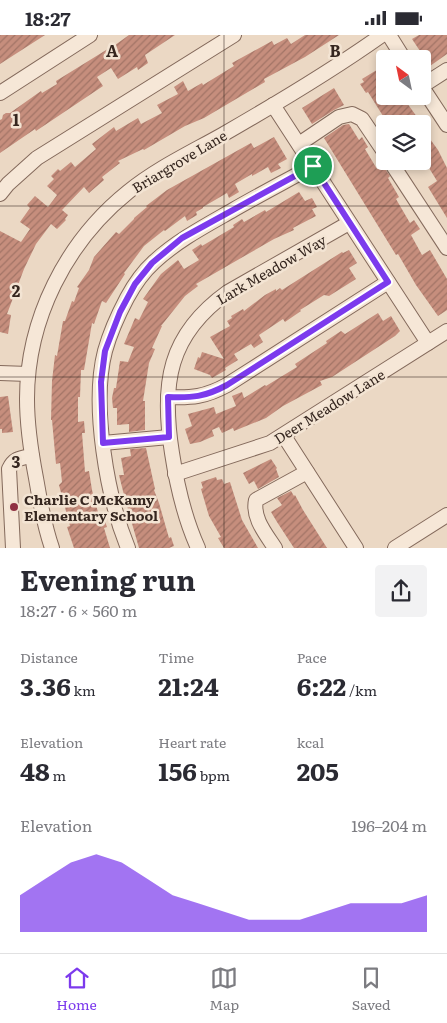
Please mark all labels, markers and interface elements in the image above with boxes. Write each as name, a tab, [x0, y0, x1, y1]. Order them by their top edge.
text: 18:27	[25, 4, 71, 32]
text: A	[106, 38, 118, 62]
text: B	[329, 38, 341, 62]
north arrow	[376, 50, 431, 105]
map controls	[376, 50, 431, 170]
text: 1	[13, 107, 20, 131]
button: layers	[376, 115, 431, 170]
street label: Briargrove Lane	[128, 125, 230, 197]
pin	[292, 145, 334, 187]
icon: arrive	[299, 152, 327, 180]
street label: Lark Meadow Way	[212, 229, 330, 309]
text: 2	[12, 278, 21, 302]
street label: Deer Meadow Lane	[270, 364, 388, 448]
text: 3	[12, 449, 21, 473]
place label: Charlie C McKamy Elementary School	[24, 489, 158, 525]
marker: Charlie C McKamy Elementary School	[8, 501, 20, 513]
text: Evening run	[20, 558, 196, 600]
button: share	[375, 565, 427, 617]
text: 18:27 · 6 × 560 m	[20, 598, 137, 622]
text: Distance	[20, 647, 78, 667]
text: Time	[158, 647, 194, 667]
text: Pace	[297, 647, 327, 667]
text: 3.36	[20, 667, 71, 704]
text: 21:24	[158, 667, 219, 704]
text: 6:22	[297, 667, 346, 704]
text: km	[71, 680, 96, 700]
text: /km	[346, 680, 377, 700]
text: Elevation	[20, 732, 83, 752]
text: Heart rate	[158, 732, 226, 752]
text: kcal	[297, 732, 324, 752]
text: 48	[20, 752, 50, 789]
text: 156	[158, 752, 197, 789]
text: 205	[297, 752, 339, 789]
text: m	[50, 765, 66, 785]
text: bpm	[197, 765, 230, 785]
text: Elevation	[20, 813, 92, 837]
text: 196–204 m	[351, 813, 427, 837]
tab: Home	[56, 964, 97, 1014]
tab: Map	[209, 964, 239, 1014]
tab: Saved	[352, 964, 391, 1014]

